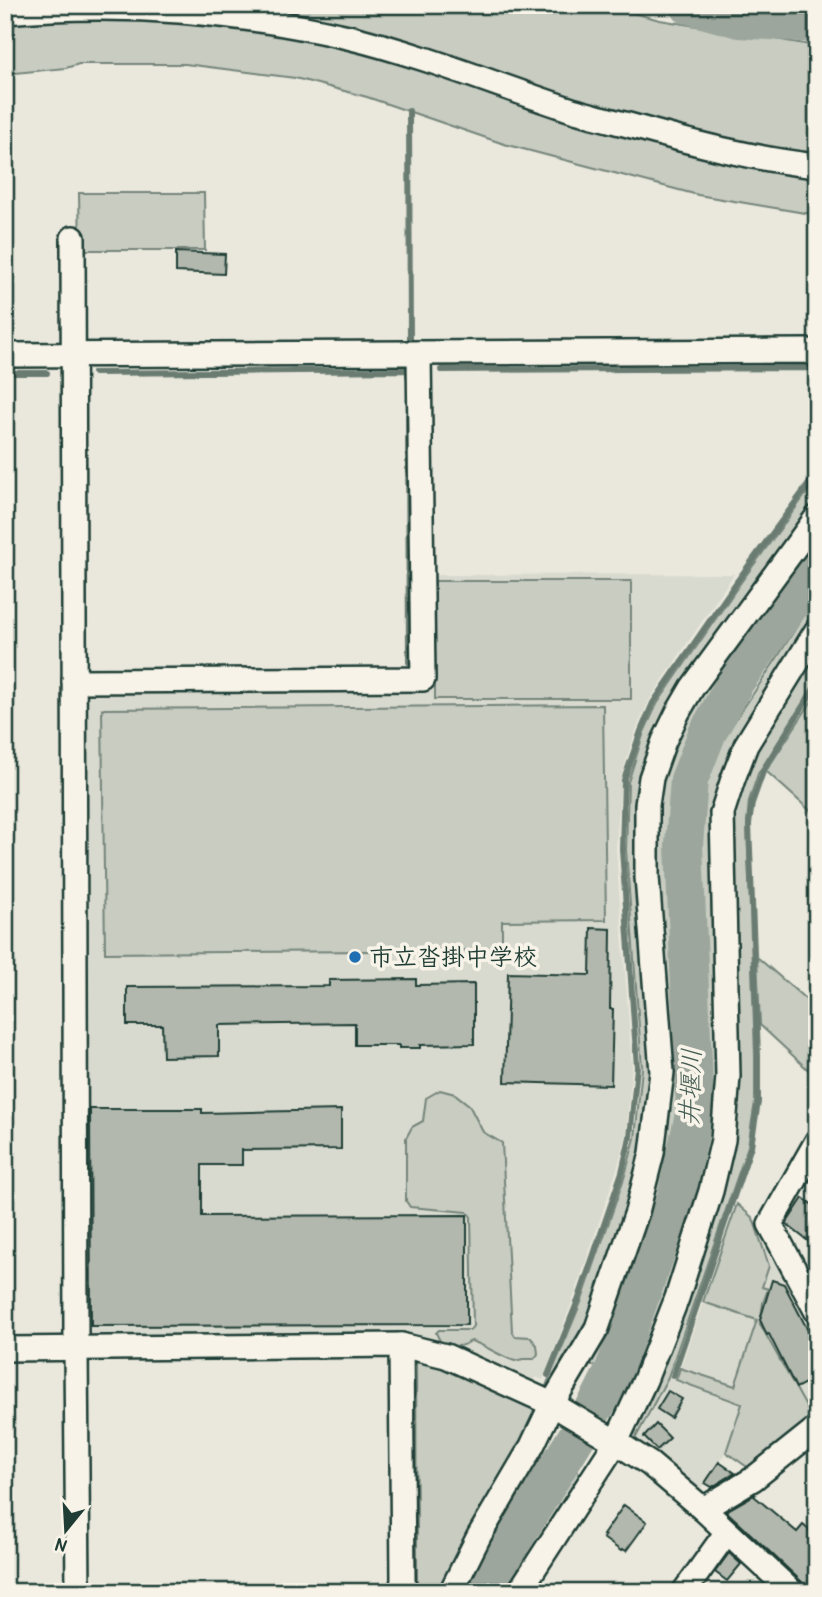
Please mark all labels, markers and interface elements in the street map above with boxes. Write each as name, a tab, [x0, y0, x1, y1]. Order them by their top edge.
place label: 市立沓掛中学校	[369, 940, 537, 972]
marker: 市立沓掛中学校	[347, 949, 363, 965]
water label: 井堰川	[671, 1047, 708, 1127]
north arrow	[32, 1496, 102, 1566]
text: N	[52, 1532, 70, 1560]

